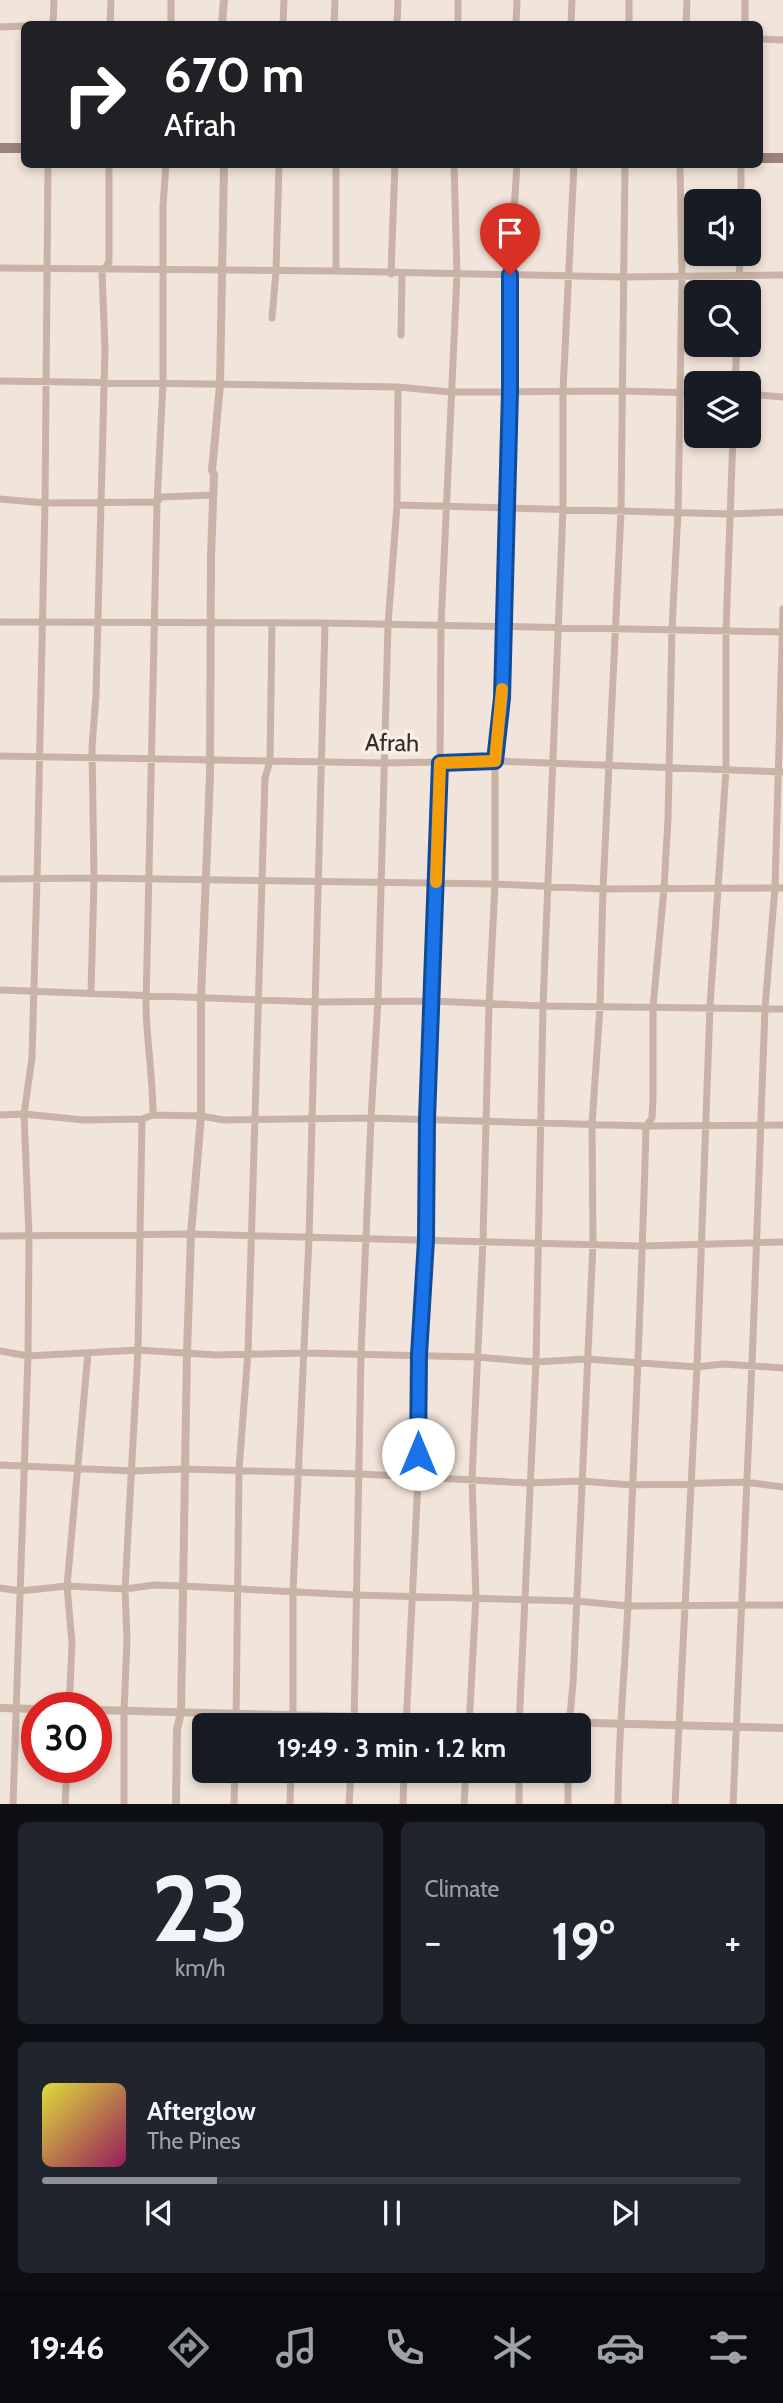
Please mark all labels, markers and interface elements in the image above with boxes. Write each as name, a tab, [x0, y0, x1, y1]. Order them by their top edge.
text: 670 m	[164, 45, 304, 104]
icon: right	[49, 49, 140, 140]
text: Afrah	[164, 105, 236, 144]
map controls	[684, 189, 761, 448]
button: sound	[684, 189, 761, 266]
pin	[480, 203, 540, 275]
icon: arrive	[491, 214, 529, 252]
button: search	[684, 280, 761, 357]
button: layers	[684, 371, 761, 448]
street label: Afrah	[365, 728, 419, 757]
position arrow	[381, 1417, 455, 1491]
speed limit sign: 30	[21, 1692, 112, 1783]
text: 19:49 · 3 min · 1.2 km	[277, 1732, 506, 1764]
text: 23	[152, 1853, 249, 1964]
text: Climate	[425, 1875, 499, 1903]
text: 19°	[551, 1910, 614, 1973]
text: −	[425, 1918, 441, 1965]
text: +	[724, 1918, 741, 1965]
text: km/h	[175, 1954, 225, 1982]
text: Afterglow	[147, 2095, 256, 2127]
text: The Pines	[147, 2127, 241, 2155]
icon: previous	[140, 2194, 178, 2232]
icon: pause	[373, 2194, 411, 2232]
icon: next	[606, 2194, 644, 2232]
icon: directions	[164, 2323, 213, 2372]
icon: music	[272, 2323, 321, 2372]
icon: phone	[380, 2323, 429, 2372]
icon: climate	[488, 2323, 537, 2372]
icon: car	[596, 2323, 645, 2372]
icon: filters	[704, 2323, 753, 2372]
text: 19:46	[30, 2328, 104, 2367]

